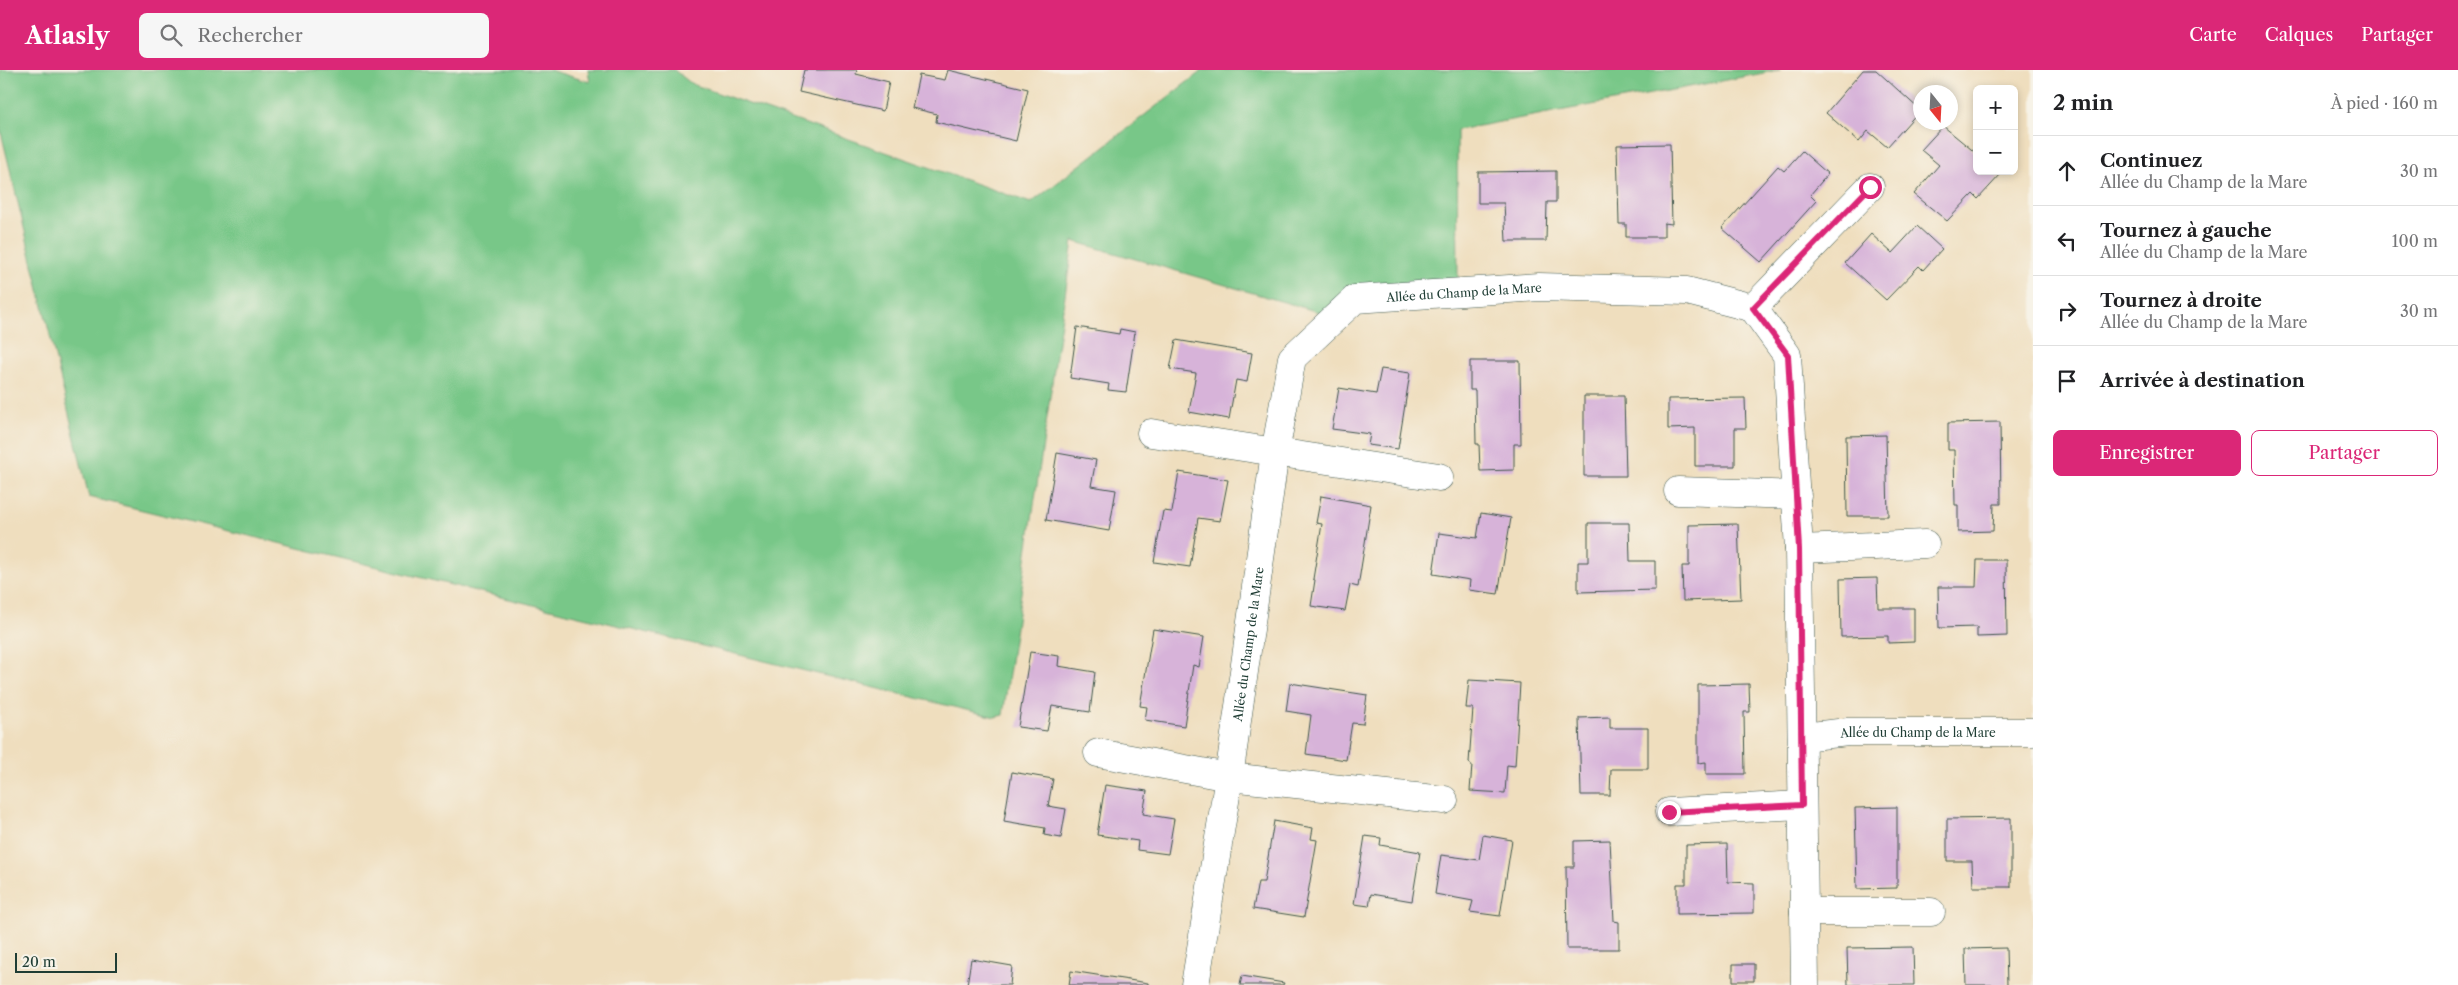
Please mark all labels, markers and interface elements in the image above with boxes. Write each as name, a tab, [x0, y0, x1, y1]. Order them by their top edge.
search box	[139, 13, 489, 58]
text: Atlasly	[25, 21, 109, 50]
icon: search	[157, 21, 185, 49]
text: Rechercher	[197, 24, 303, 47]
text: Carte	[2189, 24, 2237, 46]
text: Calques	[2265, 24, 2333, 46]
text: Partager	[2361, 24, 2433, 46]
north arrow	[1913, 85, 1958, 130]
map controls	[1973, 85, 2018, 175]
button: +	[1973, 85, 2018, 130]
text: 2 min	[2053, 90, 2113, 115]
text: À pied · 160 m	[2331, 93, 2438, 113]
button: −	[1973, 130, 2018, 175]
text: Continuez	[2100, 149, 2202, 172]
icon: ahead	[2053, 157, 2081, 185]
text: 30 m	[2400, 161, 2438, 181]
text: Allée du Champ de la Mare	[2100, 172, 2307, 192]
route start	[1859, 176, 1882, 199]
text: Tournez à gauche	[2100, 219, 2272, 242]
icon: left	[2053, 227, 2081, 255]
text: 100 m	[2392, 231, 2438, 251]
text: Allée du Champ de la Mare	[2100, 242, 2307, 262]
street label: Allée du Champ de la Mare	[1385, 279, 1542, 305]
text: Tournez à droite	[2100, 289, 2262, 312]
icon: right	[2053, 297, 2081, 325]
text: 30 m	[2400, 301, 2438, 321]
text: Allée du Champ de la Mare	[2100, 312, 2307, 332]
icon: arrive	[2053, 367, 2081, 395]
text: Arrivée à destination	[2100, 369, 2305, 392]
button: Enregistrer	[2053, 430, 2241, 476]
button: Partager	[2251, 430, 2438, 476]
street label: Allée du Champ de la Mare	[1229, 566, 1266, 723]
street label: Allée du Champ de la Mare	[1838, 724, 1996, 740]
route end	[1658, 801, 1681, 824]
scale bar	[15, 950, 118, 973]
text: 20 m	[22, 953, 56, 971]

